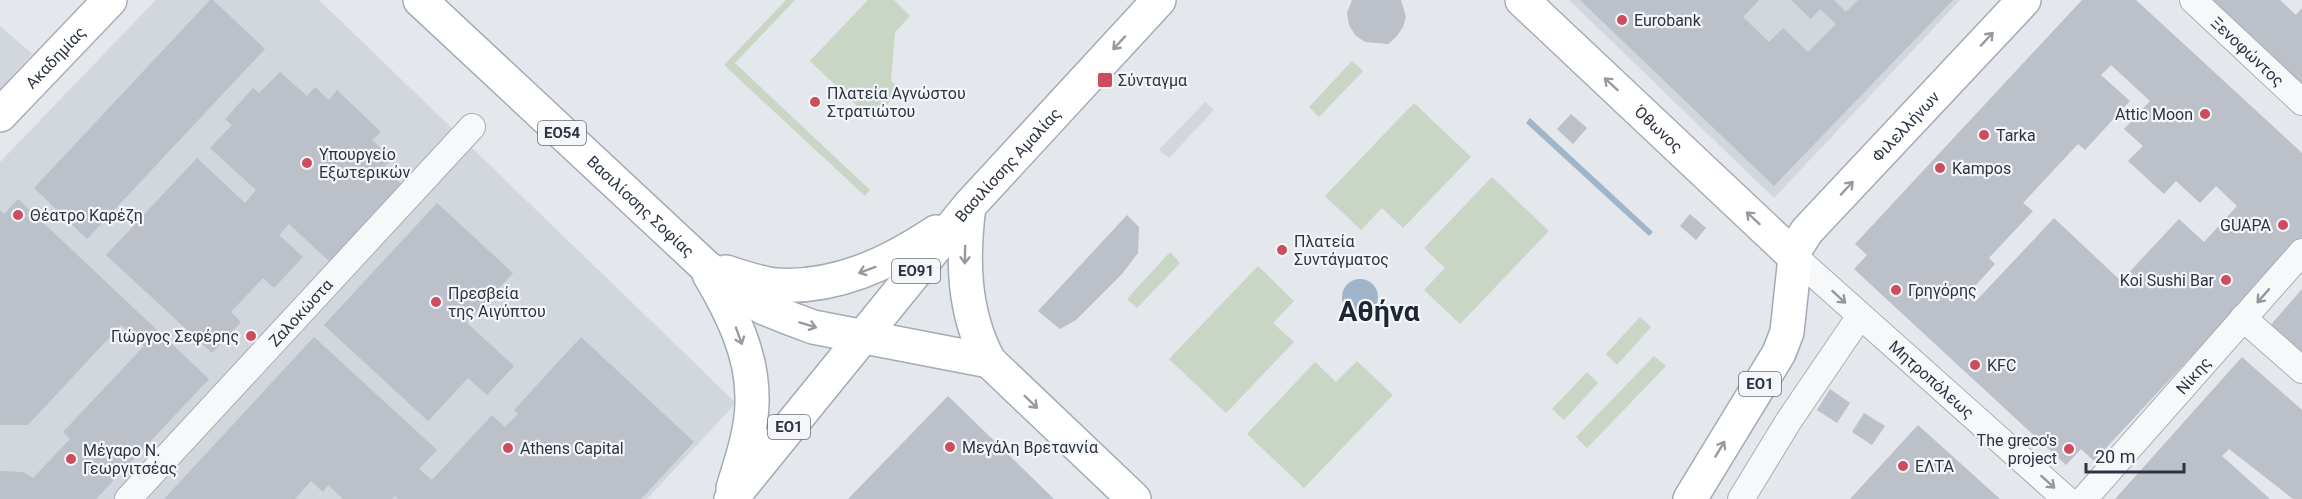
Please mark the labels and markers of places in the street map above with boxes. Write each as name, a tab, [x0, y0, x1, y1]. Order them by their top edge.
place label: Eurobank	[1634, 11, 1702, 30]
marker: Eurobank	[1615, 13, 1629, 27]
marker: Σύνταγμα	[1096, 71, 1114, 89]
place label: Σύνταγμα	[1118, 71, 1187, 90]
place label: Πλατεία Αγνώστου Στρατιώτου	[827, 84, 966, 121]
marker: Πλατεία Αγνώστου Στρατιώτου	[808, 95, 822, 109]
place label: Attic Moon	[2115, 105, 2193, 124]
marker: Attic Moon	[2198, 107, 2212, 121]
place label: Tarka	[1996, 126, 2036, 145]
marker: Tarka	[1977, 128, 1991, 142]
place label: Υπουργείο Εξωτερικών	[319, 145, 410, 182]
marker: Υπουργείο Εξωτερικών	[300, 156, 314, 170]
place label: Kampos	[1952, 159, 2011, 178]
marker: Kampos	[1933, 161, 1947, 175]
place label: Θέατρο Καρέζη	[30, 206, 143, 225]
marker: Θέατρο Καρέζη	[11, 208, 25, 222]
place label: GUAPA	[2220, 216, 2272, 235]
marker: GUAPA	[2276, 218, 2290, 232]
place label: Πλατεία Συντάγματος	[1294, 232, 1389, 269]
marker: Πλατεία Συντάγματος	[1275, 243, 1289, 257]
place label: Koi Sushi Bar	[2120, 271, 2215, 290]
marker: Koi Sushi Bar	[2219, 273, 2233, 287]
place label: Γρηγόρης	[1908, 281, 1977, 300]
marker: Γρηγόρης	[1889, 283, 1903, 297]
place label: Πρεσβεία της Αιγύπτου	[448, 284, 546, 321]
marker: Πρεσβεία της Αιγύπτου	[429, 295, 443, 309]
place label: Γιώργος Σεφέρης	[111, 327, 239, 346]
marker: Γιώργος Σεφέρης	[244, 329, 258, 343]
place label: KFC	[1987, 356, 2016, 375]
marker: KFC	[1968, 358, 1982, 372]
place label: The greco's project	[1977, 431, 2057, 468]
place label: Μεγάλη Βρεταννία	[962, 438, 1098, 457]
place label: Athens Capital	[520, 439, 624, 458]
marker: Μεγάλη Βρεταννία	[943, 440, 957, 454]
place label: Μέγαρο Ν. Γεωργιτσέας	[83, 441, 177, 478]
marker: Athens Capital	[501, 441, 515, 455]
marker: The greco's project	[2062, 442, 2076, 456]
marker: Μέγαρο Ν. Γεωργιτσέας	[64, 452, 78, 466]
place label: ΕΛΤΑ	[1915, 457, 1955, 476]
marker: ΕΛΤΑ	[1896, 459, 1910, 473]

